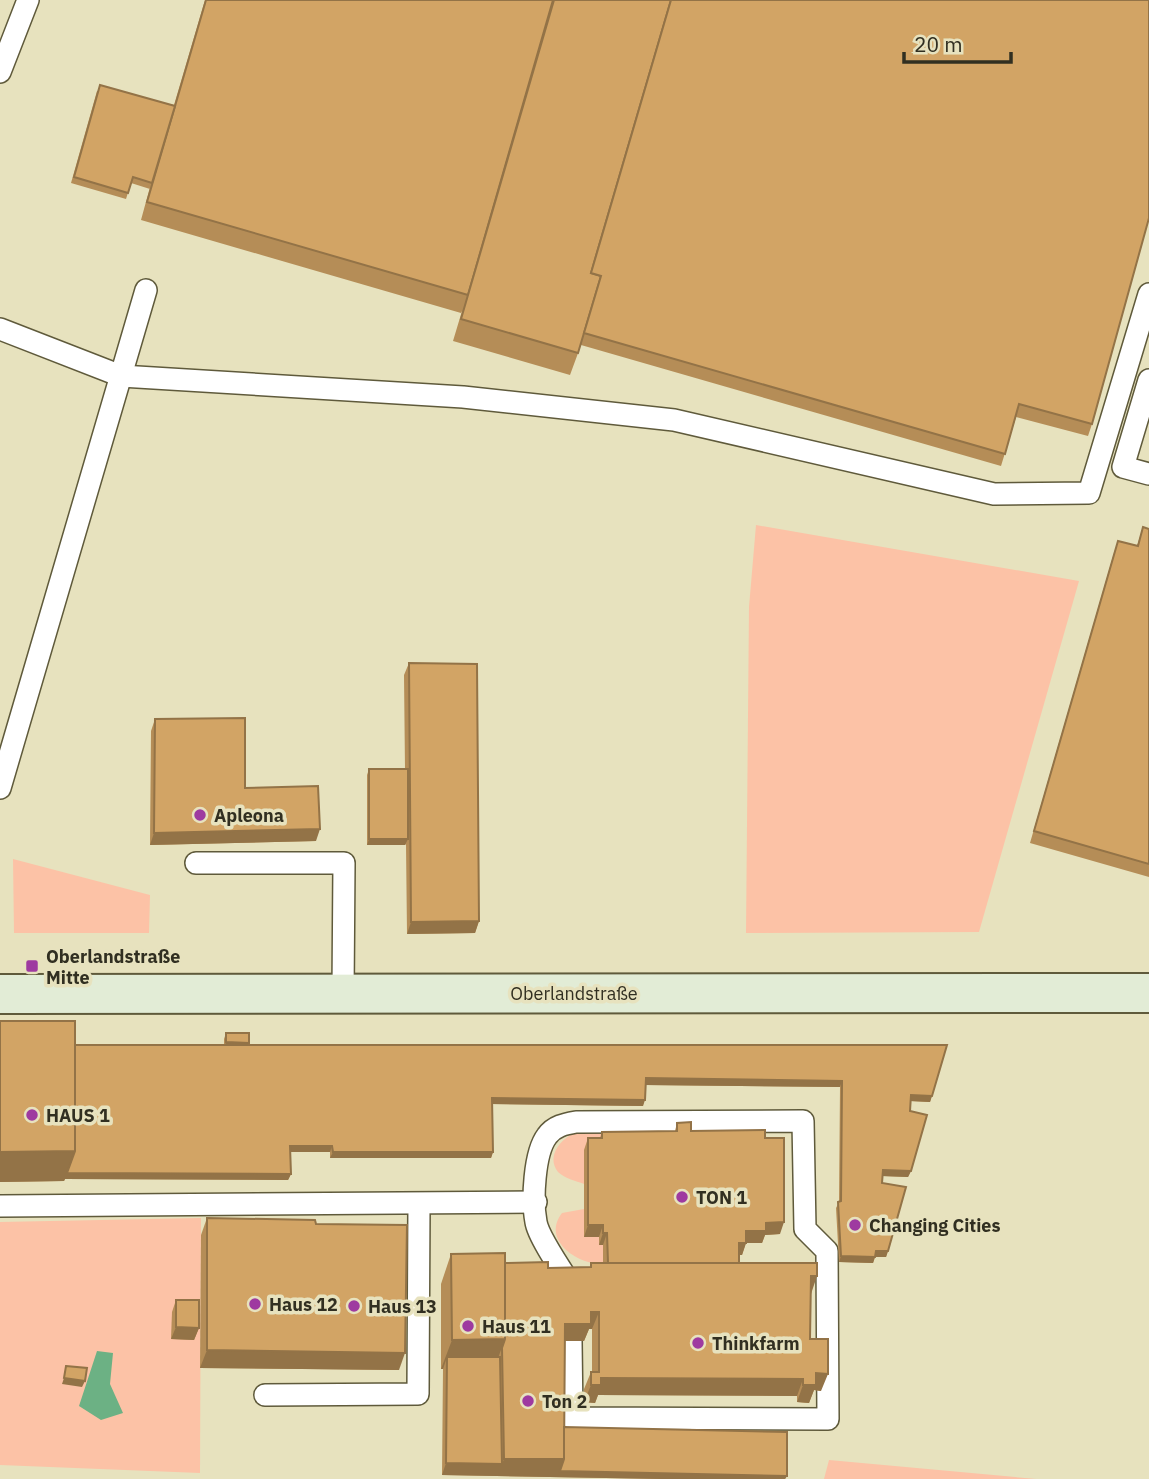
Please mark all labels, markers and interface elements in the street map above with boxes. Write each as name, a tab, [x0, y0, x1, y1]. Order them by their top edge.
scale bar	[904, 21, 1011, 65]
text: 20 m	[914, 30, 963, 58]
place label: Apleona	[214, 804, 284, 827]
marker: Apleona	[192, 807, 208, 823]
place label: Oberlandstraße Mitte	[46, 945, 180, 989]
marker: Oberlandstraße Mitte	[24, 958, 40, 974]
street label: Oberlandstraße	[510, 982, 638, 1005]
place label: HAUS 1	[46, 1104, 110, 1127]
marker: HAUS 1	[24, 1107, 40, 1123]
place label: TON 1	[696, 1186, 747, 1209]
marker: TON 1	[674, 1189, 690, 1205]
place label: Changing Cities	[869, 1214, 1001, 1237]
marker: Changing Cities	[847, 1217, 863, 1233]
place label: Haus 12	[269, 1293, 338, 1316]
place label: Haus 13	[368, 1295, 437, 1318]
marker: Haus 12	[247, 1296, 263, 1312]
marker: Haus 13	[346, 1298, 362, 1314]
place label: Haus 11	[482, 1315, 551, 1338]
marker: Haus 11	[460, 1318, 476, 1334]
place label: Thinkfarm	[712, 1332, 800, 1355]
marker: Thinkfarm	[690, 1335, 706, 1351]
place label: Ton 2	[542, 1390, 587, 1413]
marker: Ton 2	[520, 1393, 536, 1409]

